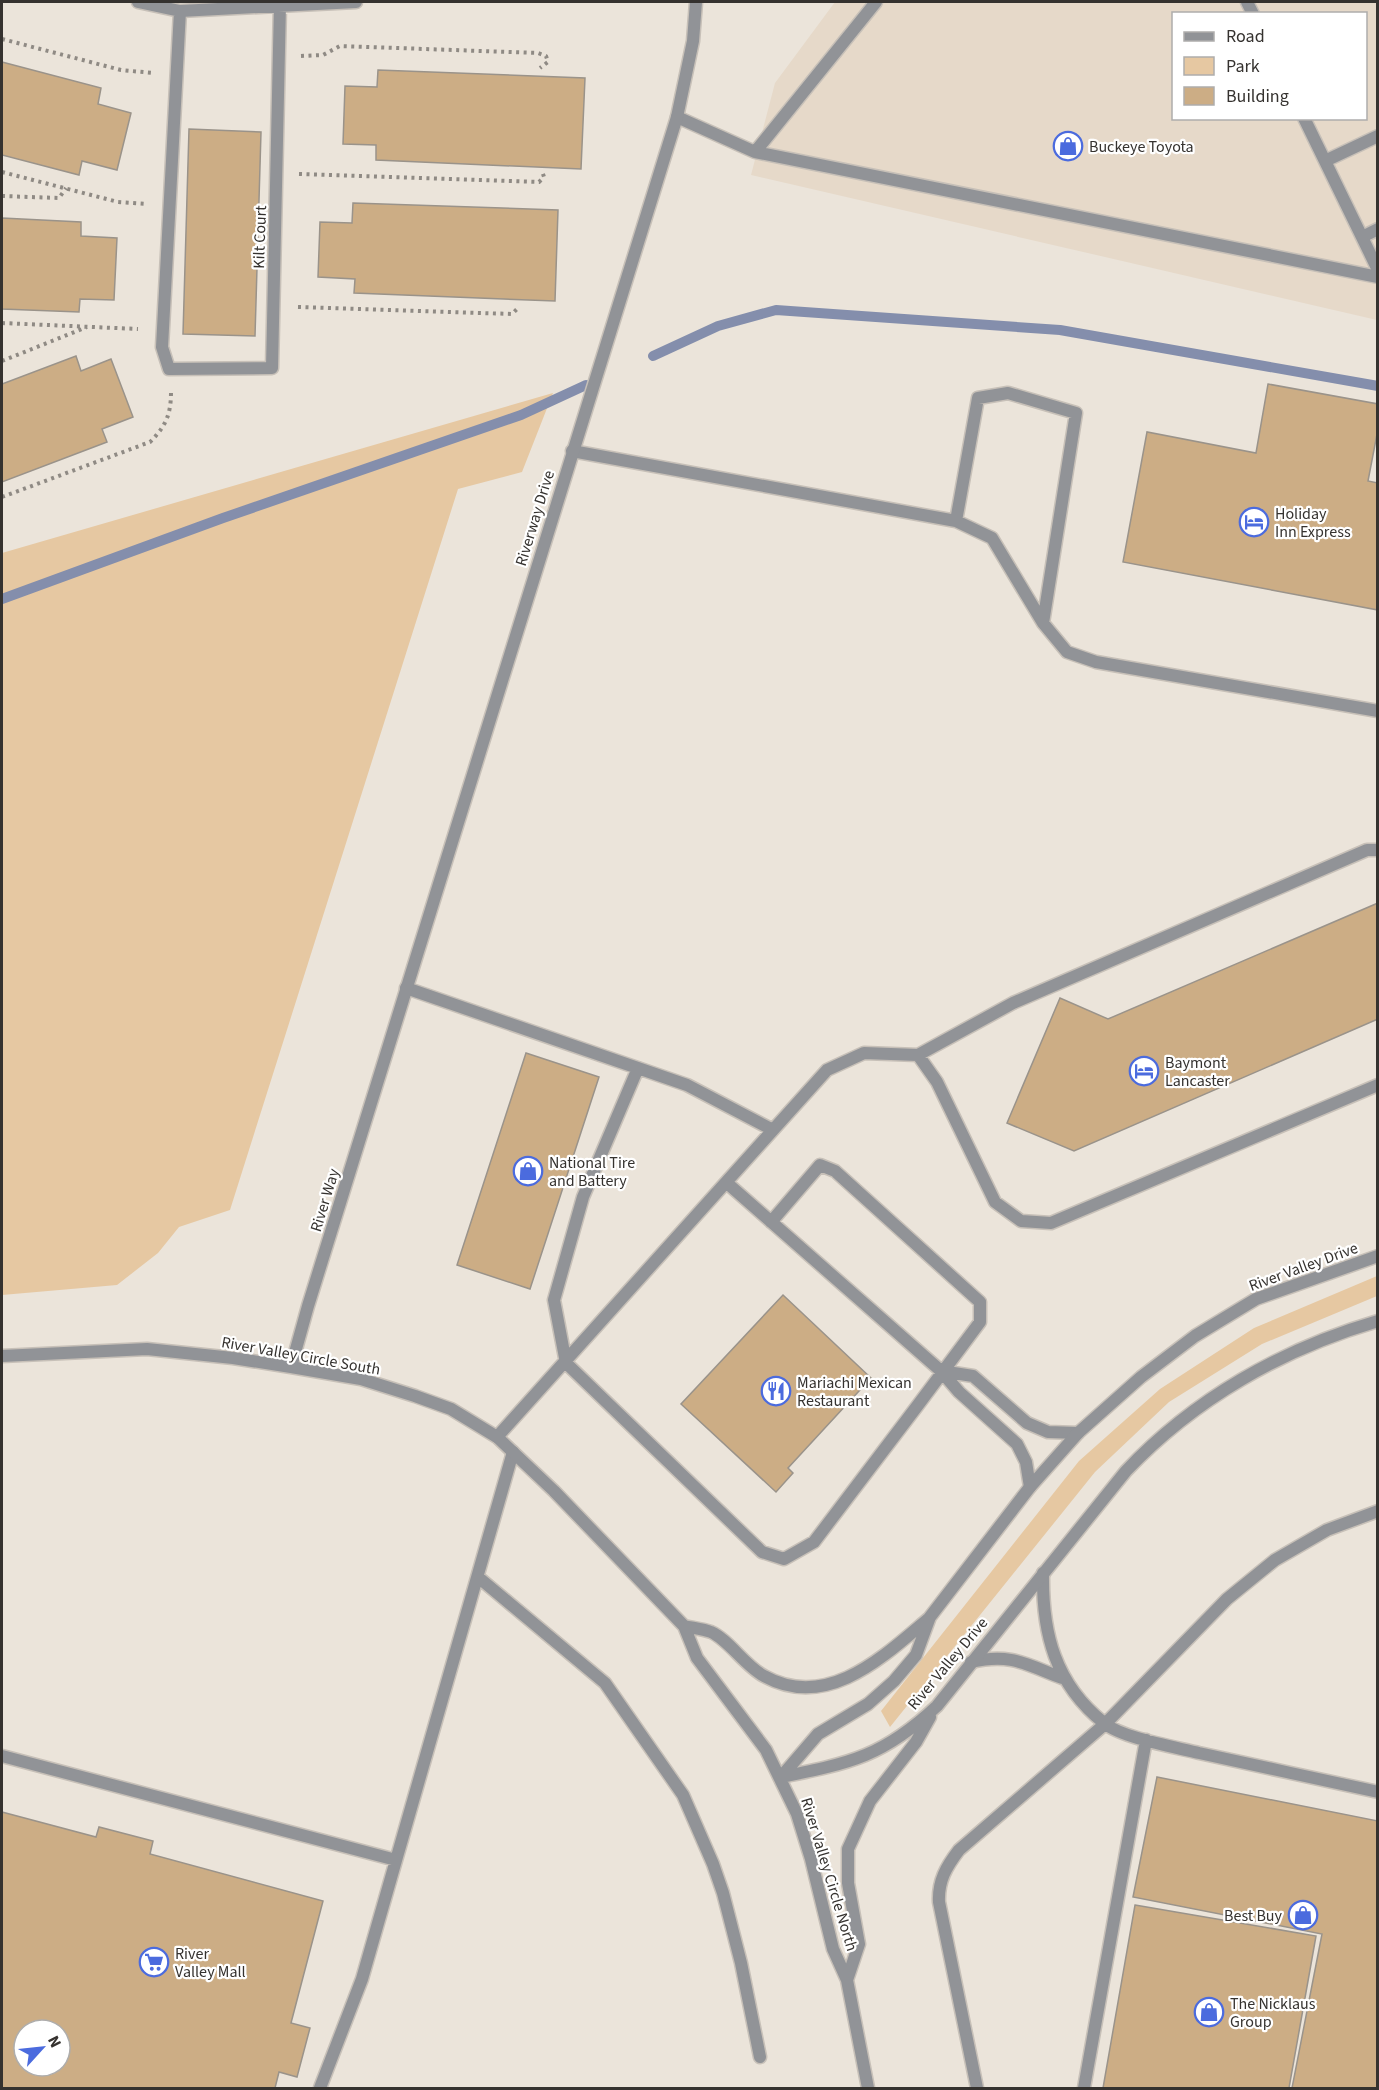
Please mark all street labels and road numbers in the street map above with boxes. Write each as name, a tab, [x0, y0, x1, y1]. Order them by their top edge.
street label: Kilt Court	[248, 204, 272, 269]
street label: Riverway Drive	[510, 468, 560, 569]
street label: River Way	[305, 1165, 345, 1235]
street label: River Valley Drive	[1246, 1237, 1361, 1297]
street label: River Valley Circle South	[220, 1331, 382, 1381]
street label: River Valley Drive	[902, 1613, 993, 1715]
street label: River Valley Circle North	[795, 1795, 863, 1954]

